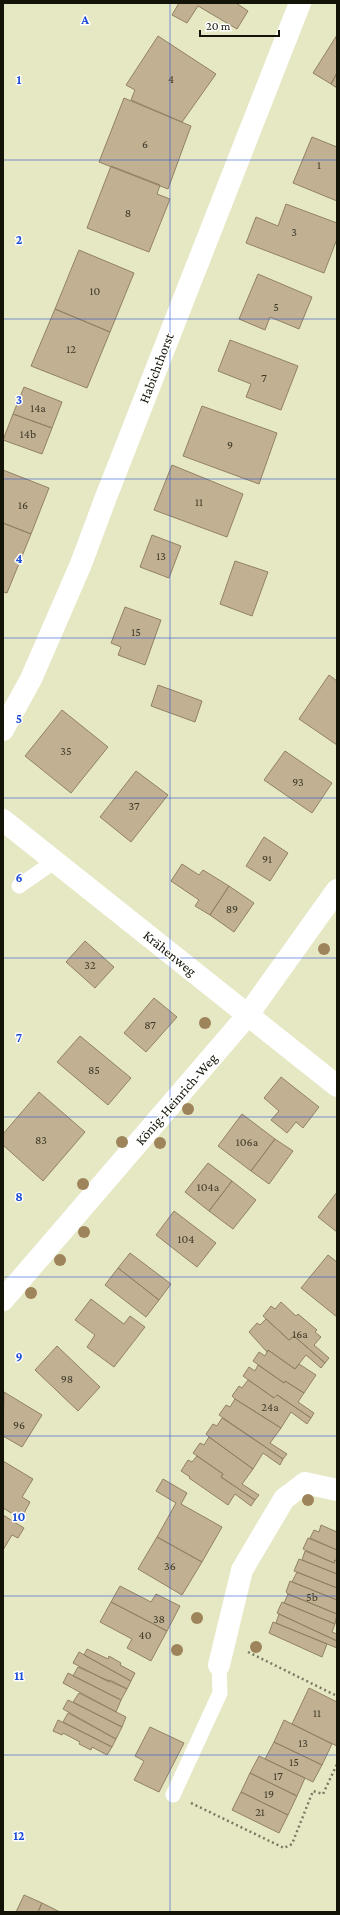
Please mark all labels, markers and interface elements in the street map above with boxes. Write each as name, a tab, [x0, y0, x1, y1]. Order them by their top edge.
text: A	[80, 12, 89, 27]
scale bar	[200, 12, 279, 38]
text: 20 m	[206, 19, 231, 33]
text: 1	[17, 72, 22, 87]
house number: 4	[168, 72, 174, 86]
house number: 6	[142, 137, 148, 151]
house number: 1	[317, 158, 321, 172]
house number: 8	[125, 206, 131, 220]
house number: 3	[291, 225, 297, 239]
text: 2	[16, 232, 23, 247]
house number: 10	[90, 284, 101, 298]
house number: 5	[273, 300, 279, 314]
street label: Habichthorst	[135, 330, 177, 405]
house number: 12	[66, 342, 76, 356]
house number: 7	[261, 371, 267, 385]
text: 3	[16, 392, 22, 407]
house number: 14a	[30, 401, 46, 415]
house number: 14b	[20, 427, 36, 441]
house number: 9	[227, 438, 233, 452]
house number: 11	[195, 495, 203, 509]
house number: 16	[18, 498, 28, 512]
house number: 13	[156, 549, 166, 563]
text: 4	[15, 551, 23, 566]
house number: 15	[131, 625, 141, 639]
text: 5	[16, 711, 22, 726]
house number: 35	[60, 744, 72, 758]
house number: 93	[292, 775, 304, 789]
house number: 37	[128, 799, 140, 813]
house number: 91	[262, 852, 272, 866]
text: 6	[15, 870, 23, 885]
house number: 89	[226, 902, 238, 916]
street label: Krähenweg	[140, 927, 200, 979]
house number: 32	[84, 958, 96, 972]
house number: 87	[144, 1018, 156, 1032]
text: 7	[16, 1030, 22, 1045]
street label: König-Heinrich-Weg	[132, 1050, 220, 1148]
house number: 85	[88, 1063, 100, 1077]
house number: 83	[35, 1133, 47, 1147]
house number: 106a	[236, 1135, 259, 1149]
house number: 104a	[197, 1180, 220, 1194]
text: 8	[15, 1189, 23, 1204]
house number: 104	[178, 1232, 194, 1246]
house number: 16a	[292, 1327, 308, 1341]
text: 9	[15, 1349, 23, 1364]
house number: 98	[61, 1372, 73, 1386]
house number: 24a	[261, 1400, 279, 1414]
house number: 96	[13, 1418, 25, 1432]
text: 10	[13, 1509, 25, 1524]
house number: 36	[164, 1559, 176, 1573]
house number: 5b	[306, 1590, 318, 1604]
house number: 38	[153, 1612, 165, 1626]
house number: 40	[139, 1628, 152, 1642]
text: 11	[14, 1668, 24, 1683]
house number: 11	[313, 1706, 321, 1720]
house number: 13	[298, 1736, 308, 1750]
house number: 15	[289, 1755, 299, 1769]
house number: 17	[273, 1769, 283, 1783]
house number: 19	[264, 1787, 274, 1801]
house number: 21	[255, 1805, 265, 1819]
text: 12	[13, 1828, 25, 1843]

